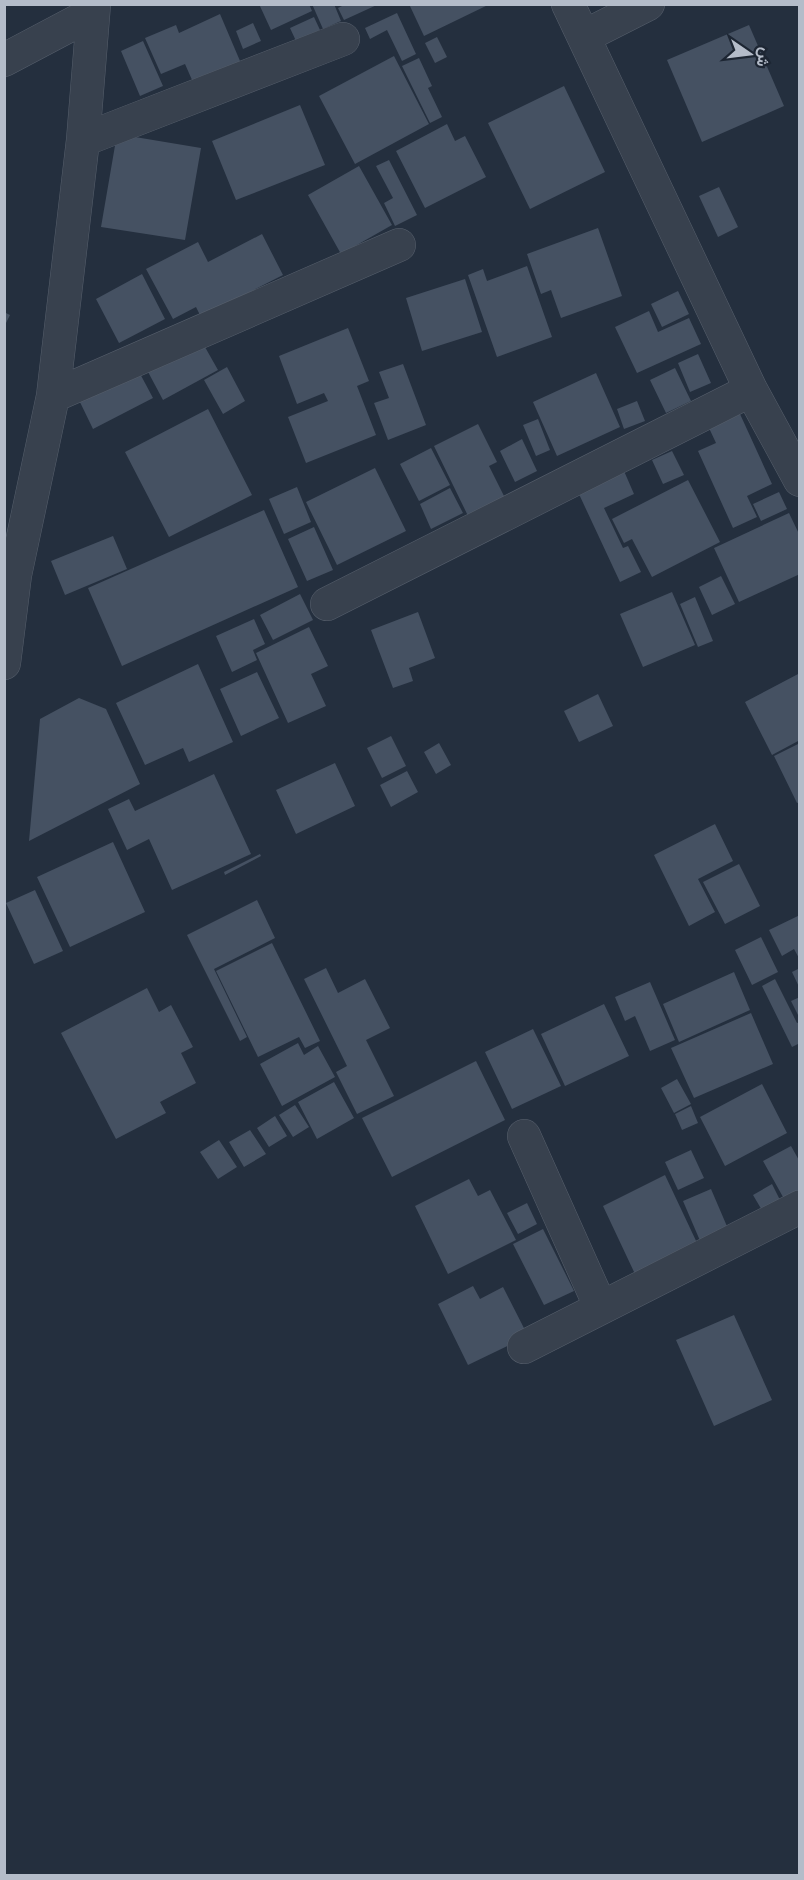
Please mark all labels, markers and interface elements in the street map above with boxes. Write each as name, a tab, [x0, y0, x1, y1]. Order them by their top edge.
north arrow	[720, 24, 780, 84]
text: ش	[753, 46, 776, 69]

